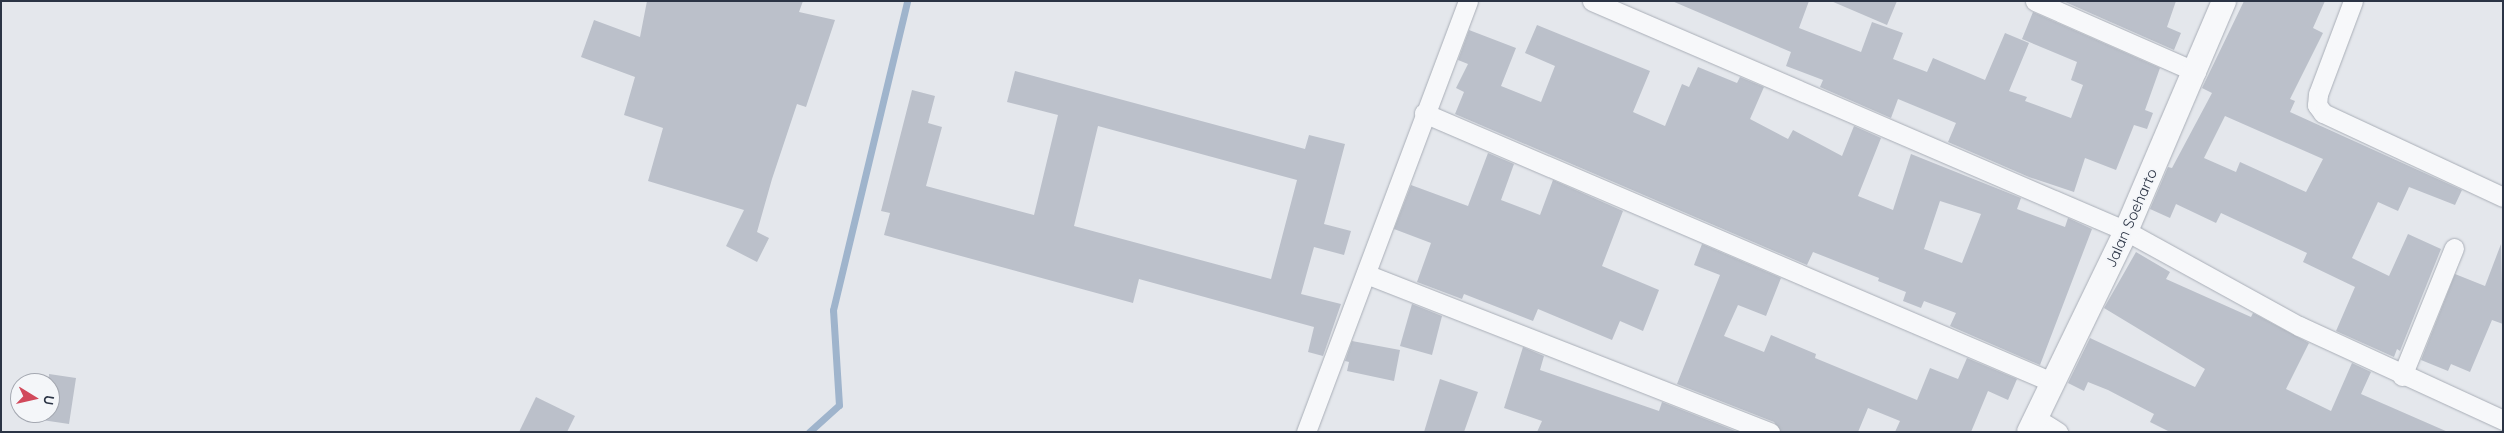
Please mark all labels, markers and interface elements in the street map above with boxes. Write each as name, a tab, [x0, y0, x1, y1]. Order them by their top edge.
street label: Jalan Soeharto	[2101, 166, 2161, 270]
north arrow	[10, 373, 60, 423]
text: U	[39, 394, 58, 406]

